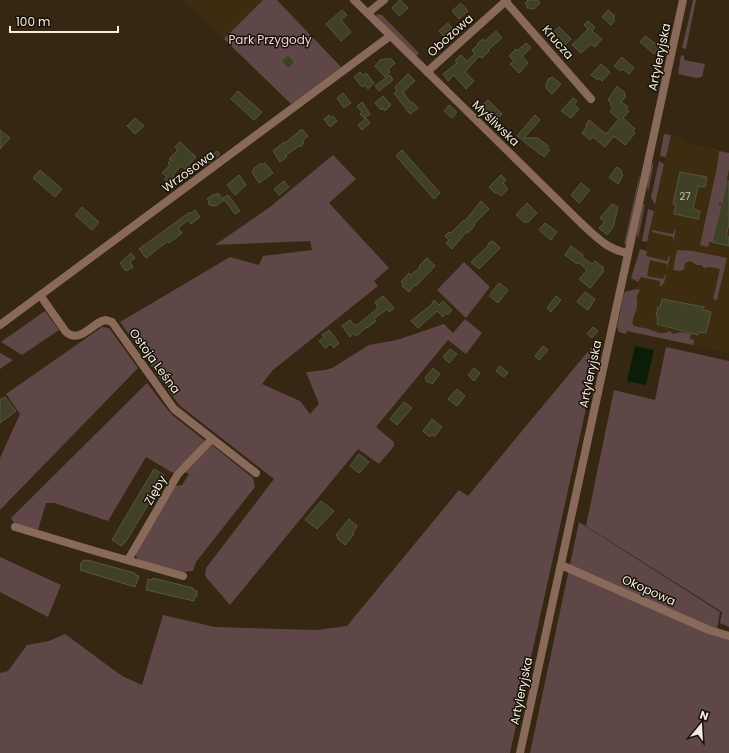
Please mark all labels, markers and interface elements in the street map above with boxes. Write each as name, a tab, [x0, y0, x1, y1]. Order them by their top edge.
scale bar	[10, 8, 118, 34]
street label: Obozowa	[423, 10, 477, 60]
text: 100 m	[16, 13, 50, 30]
street label: Krucza	[538, 21, 578, 63]
street label: Artyleryjska	[644, 22, 674, 92]
park label: Park Przygody	[228, 31, 312, 48]
street label: Myśliwska	[469, 96, 523, 150]
street label: Wrzosowa	[158, 146, 218, 196]
house number: 27	[679, 189, 691, 204]
street label: Ostoja Leśna	[126, 325, 184, 397]
street label: Artyleryjska	[575, 339, 605, 409]
street label: Zięby	[140, 472, 170, 508]
street label: Okopowa	[619, 571, 679, 609]
street label: Artyleryjska	[506, 656, 536, 726]
north arrow	[681, 705, 721, 745]
text: N	[698, 707, 711, 724]

